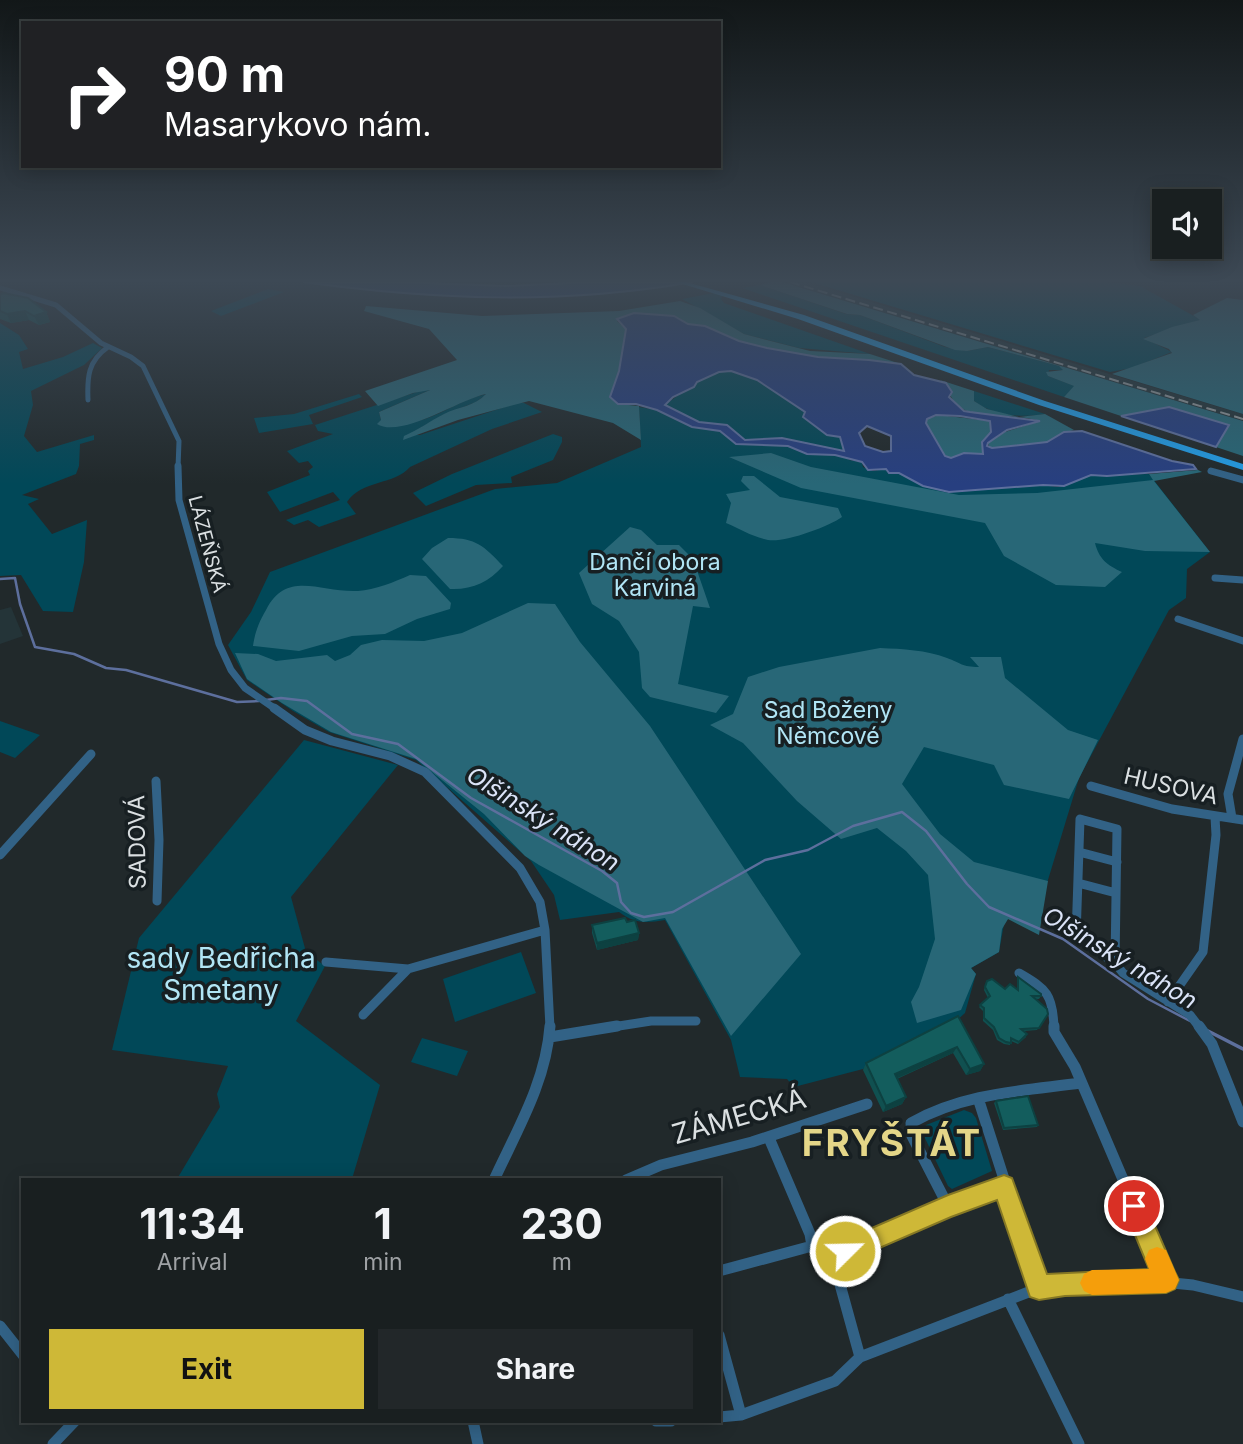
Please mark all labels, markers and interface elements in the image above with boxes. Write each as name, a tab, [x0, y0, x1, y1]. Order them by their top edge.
text: 90 m	[164, 45, 285, 104]
icon: right	[49, 49, 140, 140]
text: Masarykovo nám.	[164, 105, 432, 144]
map controls	[1152, 189, 1222, 259]
button: sound	[1152, 189, 1222, 259]
street label: LÁZEŇSKÁ	[184, 493, 232, 595]
park label: Dančí obora Karviná	[589, 548, 721, 602]
park label: Sad Boženy Němcové	[764, 696, 892, 750]
water label: Olšinský náhon	[462, 760, 625, 877]
street label: HUSOVA	[1121, 762, 1221, 810]
street label: SADOVÁ	[122, 795, 152, 889]
water label: Olšinský náhon	[1038, 900, 1203, 1015]
park label: sady Bedřicha Smetany	[126, 941, 316, 1007]
street label: ZÁMECKÁ	[668, 1080, 810, 1151]
district label: FRYŠTÁT	[802, 1120, 982, 1165]
pin	[1104, 1176, 1164, 1236]
icon: arrive	[1115, 1187, 1153, 1225]
text: 11:34	[139, 1198, 245, 1249]
text: 1	[374, 1198, 392, 1249]
text: 230	[521, 1198, 603, 1249]
position arrow	[808, 1214, 882, 1288]
text: Arrival	[157, 1248, 228, 1276]
text: min	[363, 1248, 403, 1276]
text: m	[552, 1248, 572, 1276]
button: Exit	[49, 1329, 364, 1409]
button: Share	[378, 1329, 693, 1409]

